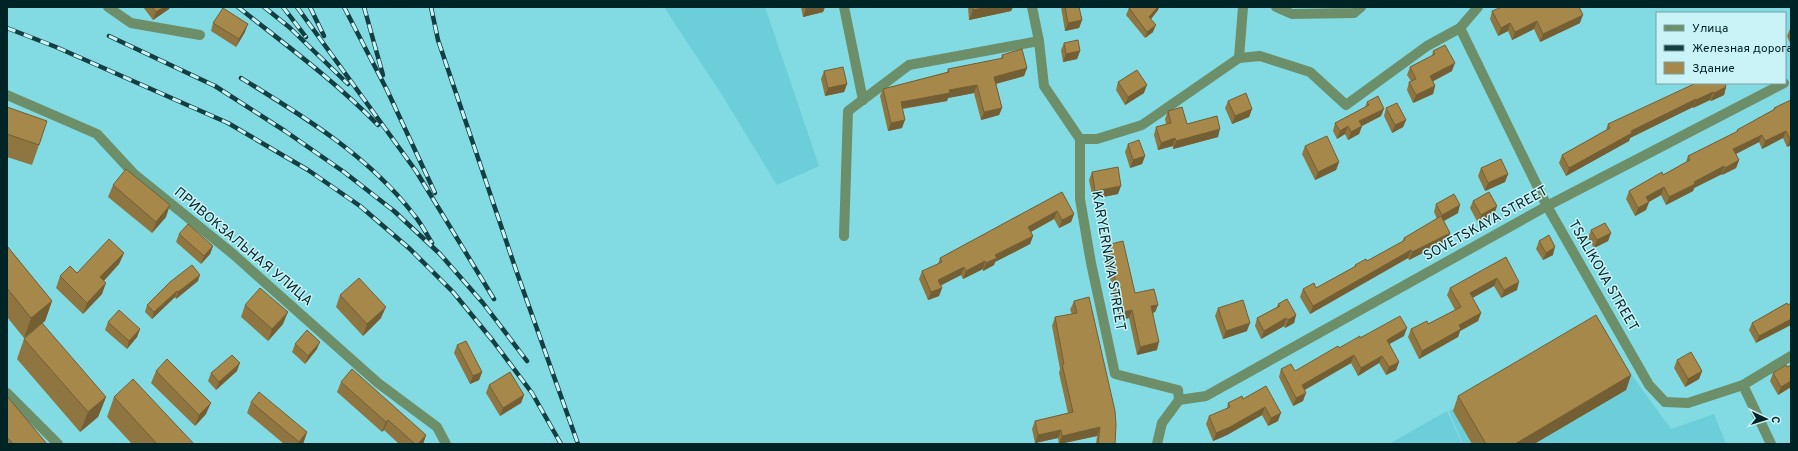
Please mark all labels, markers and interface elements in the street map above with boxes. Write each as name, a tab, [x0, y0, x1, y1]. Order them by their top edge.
legend	[1656, 12, 1786, 84]
text: Улица	[1692, 21, 1728, 37]
text: Железная дорога	[1692, 41, 1793, 57]
text: Здание	[1692, 61, 1735, 77]
street label: SOVETSKAYA STREET	[1421, 183, 1551, 265]
street label: ПРИВОКЗАЛЬНАЯ УЛИЦА	[170, 184, 316, 310]
street label: KARYERNAYA STREET	[1087, 190, 1129, 332]
street label: TSALIKOVA STREET	[1564, 217, 1642, 335]
north arrow	[1746, 399, 1786, 439]
text: С	[1768, 416, 1782, 424]

